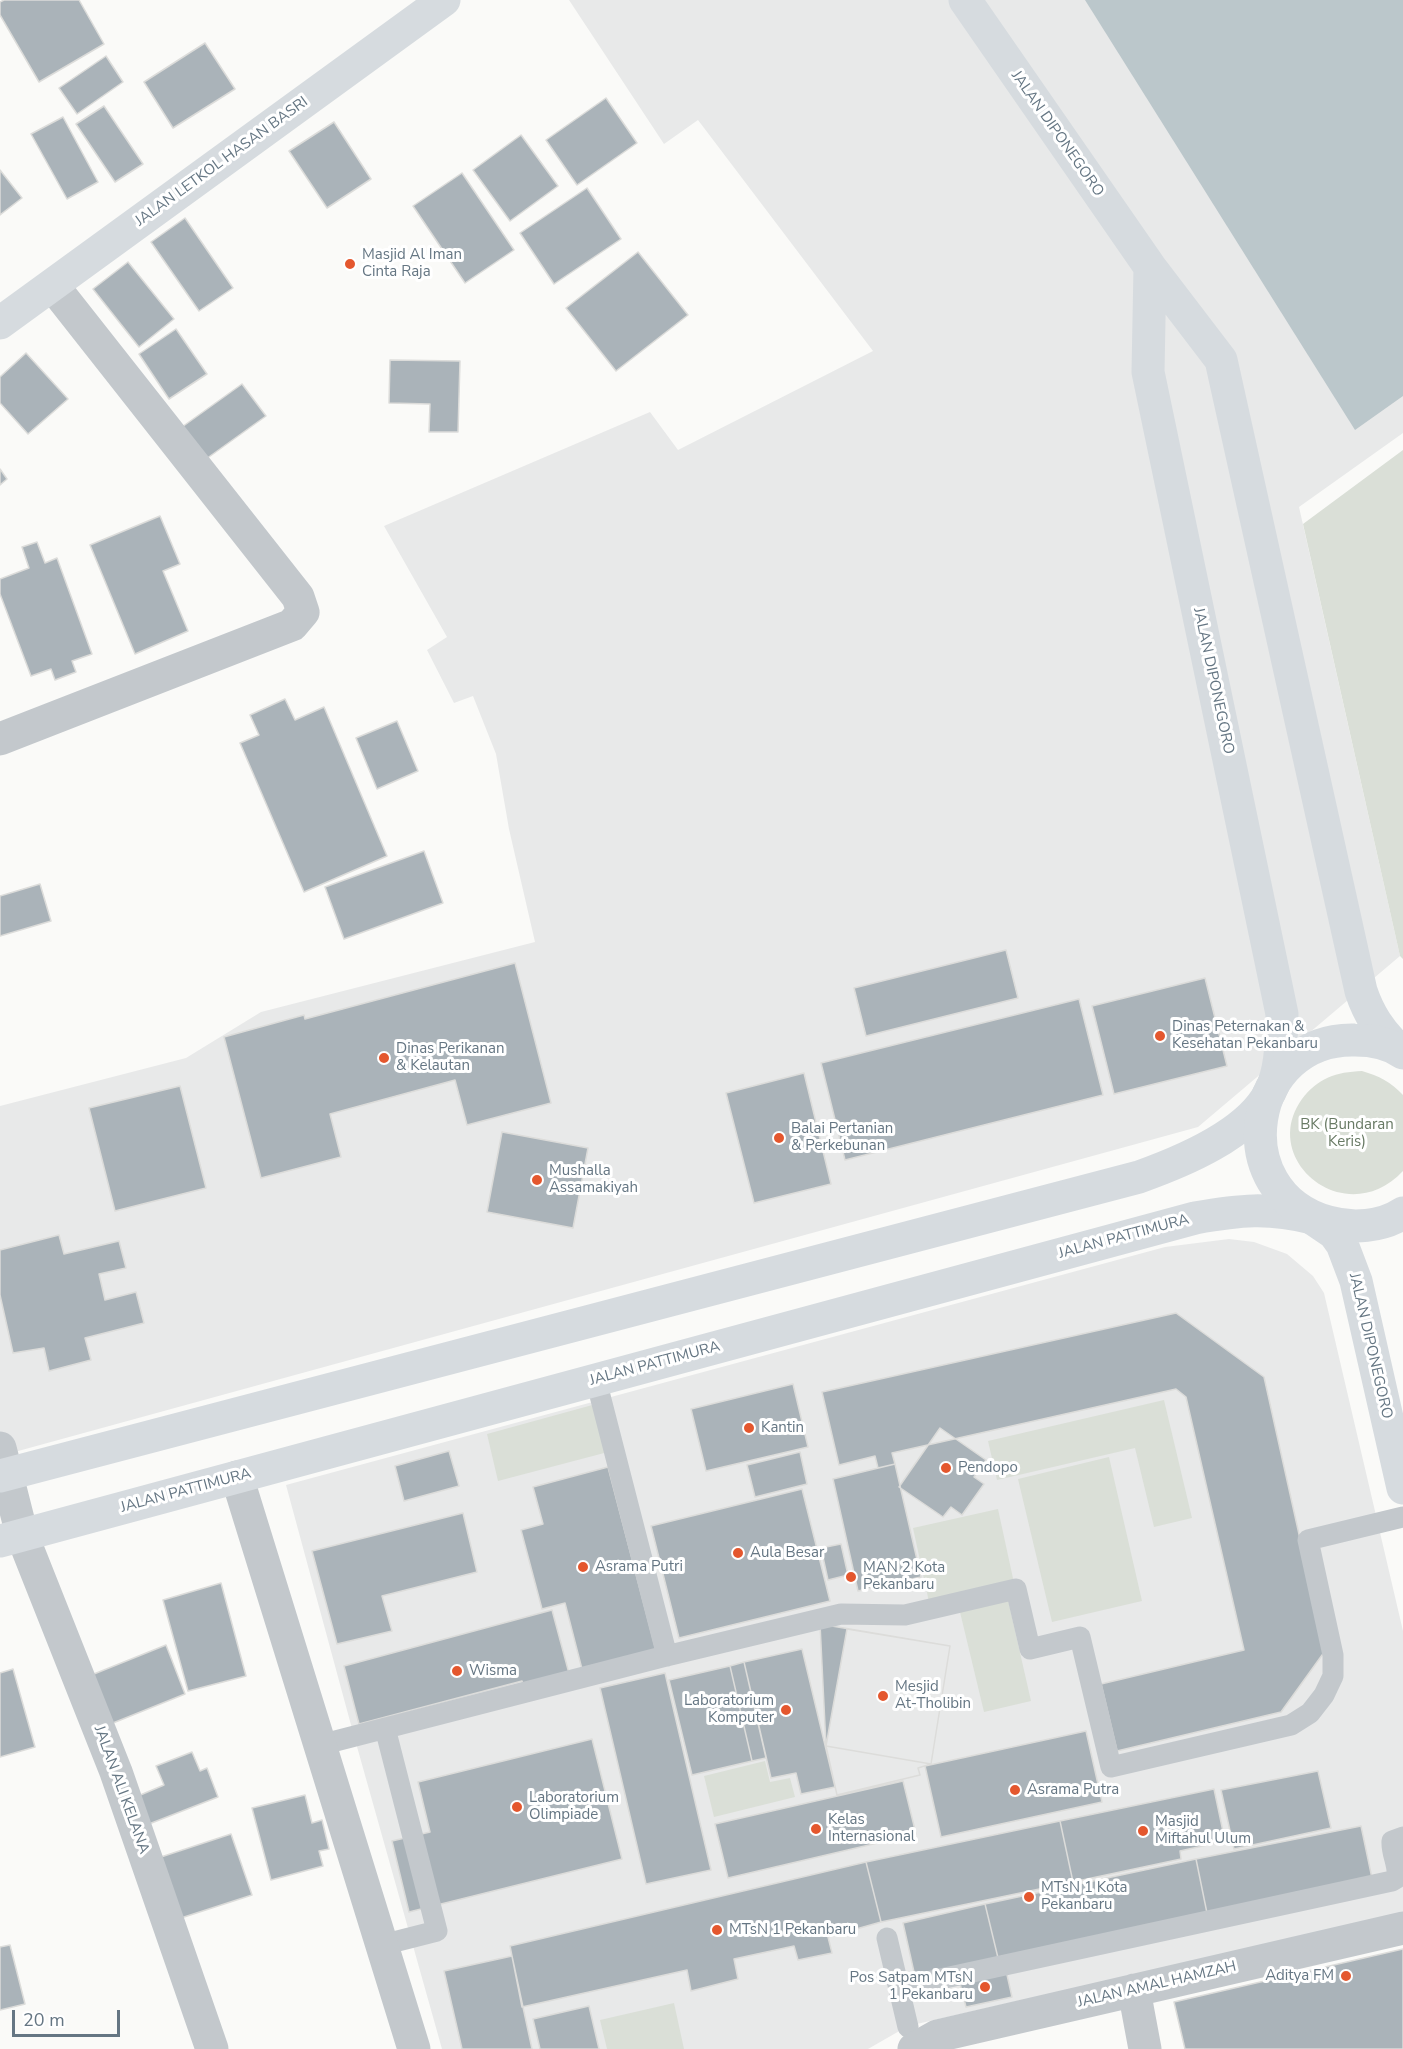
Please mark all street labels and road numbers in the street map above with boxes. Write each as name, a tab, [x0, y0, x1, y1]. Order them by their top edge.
street label: JALAN DIPONEGORO	[1007, 68, 1107, 200]
street label: JALAN LETKOL HASAN BASRI	[132, 93, 312, 231]
street label: JALAN DIPONEGORO	[1189, 606, 1237, 756]
street label: JALAN PATTIMURA	[1057, 1211, 1191, 1263]
street label: JALAN DIPONEGORO	[1344, 1271, 1396, 1421]
street label: JALAN PATTIMURA	[588, 1338, 722, 1390]
street label: JALAN PATTIMURA	[119, 1465, 253, 1517]
street label: JALAN ALI KELANA	[89, 1723, 153, 1857]
street label: JALAN AMAL HAMZAH	[1076, 1958, 1238, 2012]

